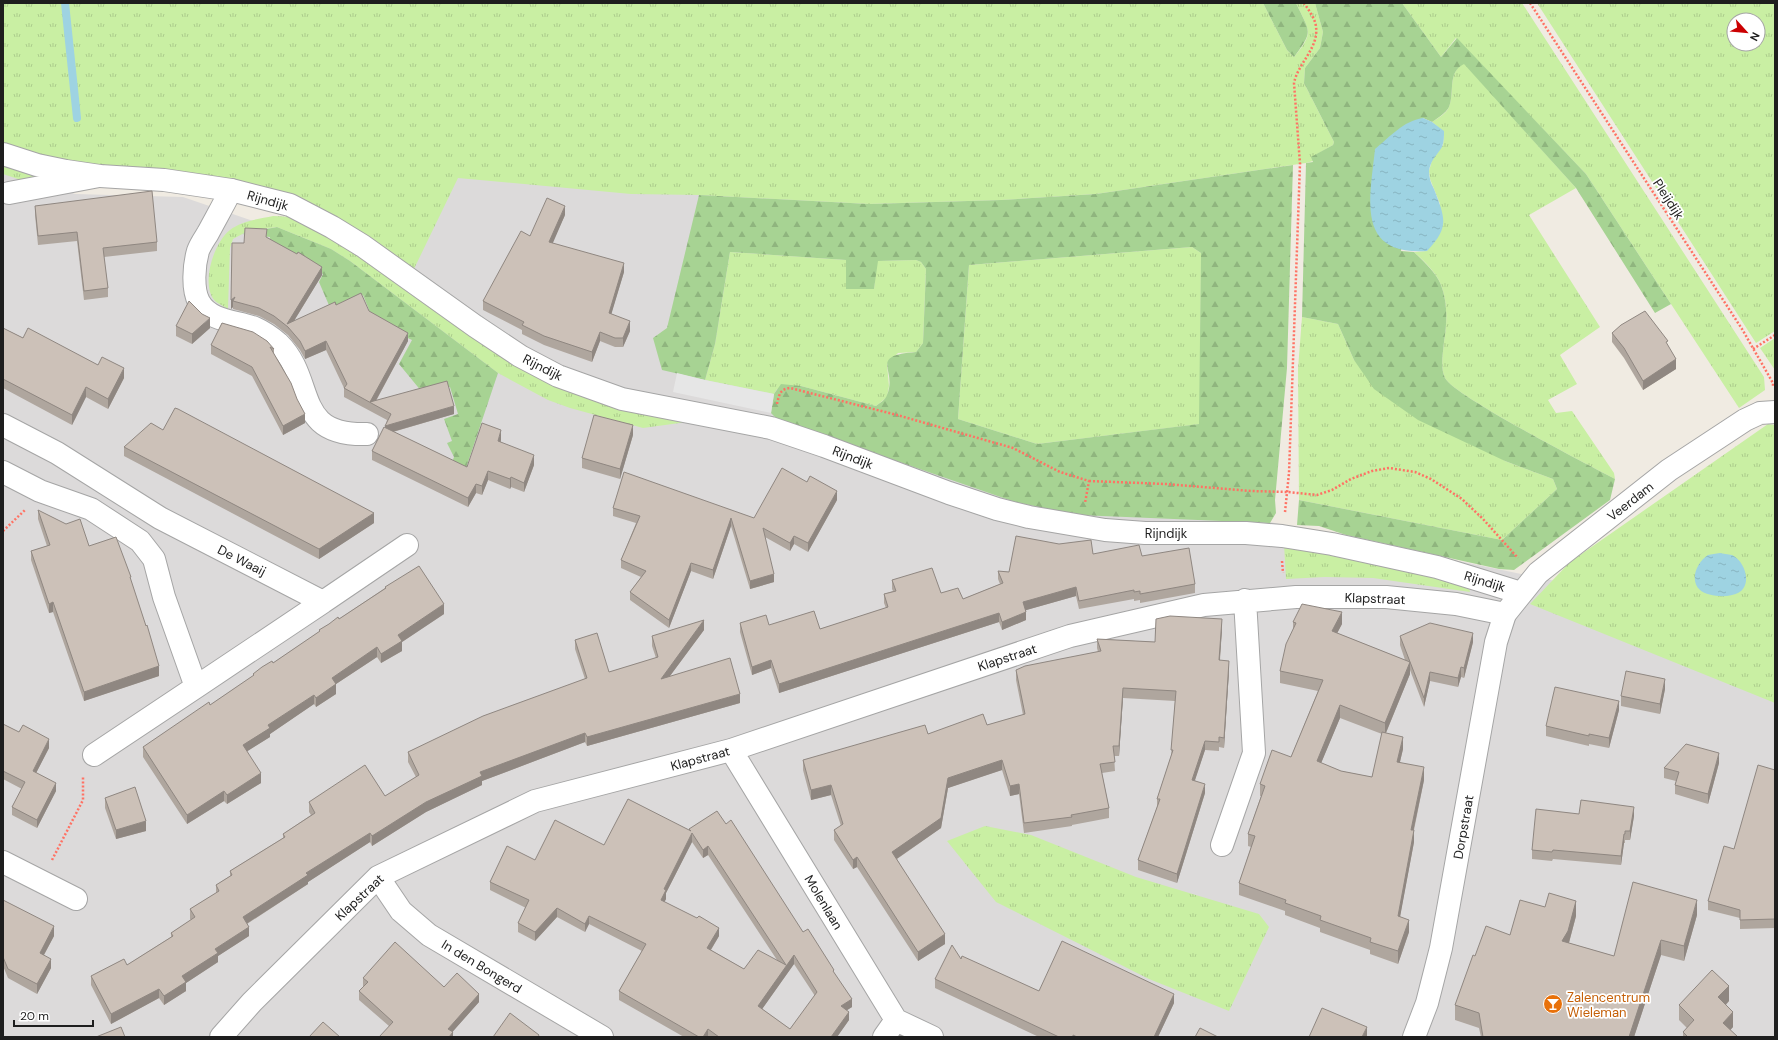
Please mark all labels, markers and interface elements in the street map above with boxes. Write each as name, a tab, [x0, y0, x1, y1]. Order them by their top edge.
north arrow	[1726, 12, 1766, 52]
text: N	[1747, 30, 1763, 43]
street label: Pleijdijk	[1649, 176, 1688, 223]
street label: Rijndijk	[245, 186, 291, 215]
street label: Rijndijk	[520, 350, 566, 385]
street label: Rijndijk	[830, 442, 876, 473]
street label: Veerdam	[1604, 478, 1657, 525]
street label: Rijndijk	[1145, 525, 1188, 542]
street label: De Waaij	[215, 541, 269, 580]
street label: Rijndijk	[1462, 567, 1508, 596]
street label: Klapstraat	[1344, 589, 1406, 608]
street label: Klapstraat	[976, 640, 1039, 675]
street label: Klapstraat	[669, 742, 732, 775]
street label: Dorpstraat	[1449, 794, 1477, 860]
street label: Klapstraat	[331, 870, 387, 924]
street label: Molenlaan	[801, 872, 847, 933]
street label: In den Bongerd	[439, 936, 525, 997]
place label: Zalencentrum Wieleman	[1567, 989, 1650, 1021]
bar icon: Zalencentrum Wieleman	[1542, 993, 1564, 1015]
scale bar	[14, 1002, 93, 1028]
text: 20 m	[20, 1008, 49, 1024]

